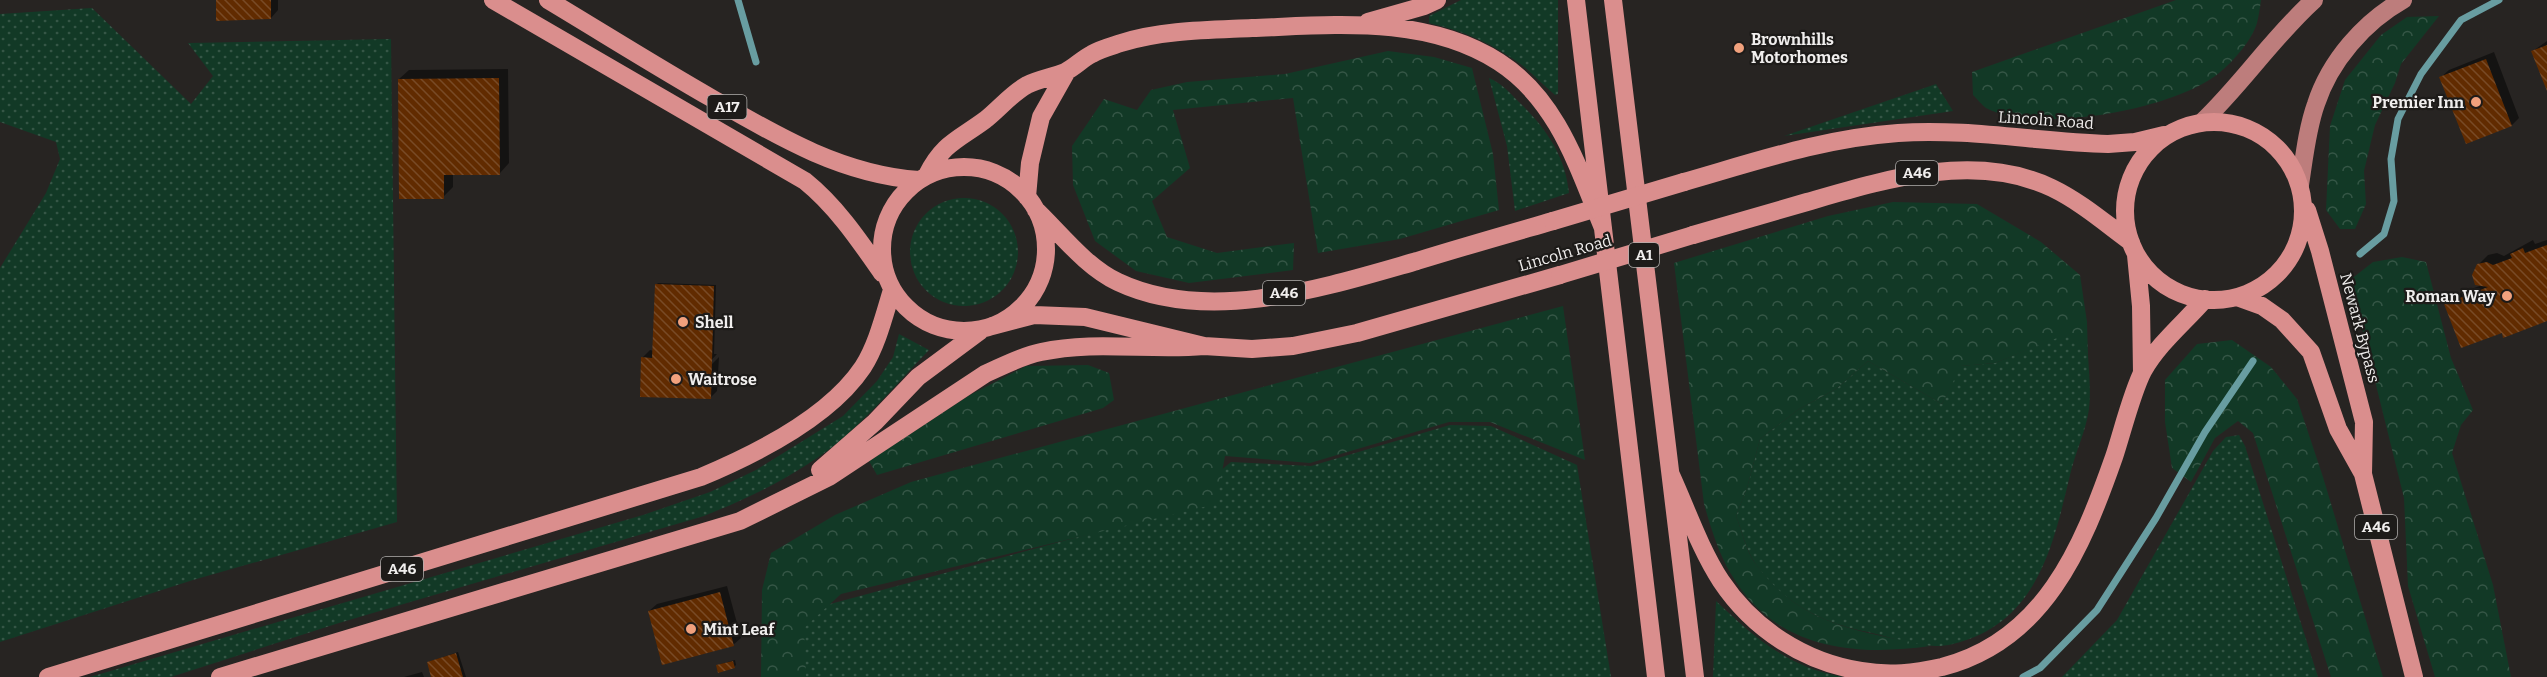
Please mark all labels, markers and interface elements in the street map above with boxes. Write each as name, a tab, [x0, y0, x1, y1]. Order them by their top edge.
place label: Brownhills Motorhomes	[1751, 30, 1848, 67]
marker: Brownhills Motorhomes	[1732, 41, 1746, 55]
place label: Premier Inn	[2372, 93, 2465, 112]
road number: A17	[708, 95, 746, 119]
marker: Premier Inn	[2469, 95, 2483, 109]
street label: Lincoln Road	[1997, 107, 2095, 133]
road number: A46	[1896, 161, 1938, 185]
street label: Lincoln Road	[1516, 230, 1614, 275]
road number: A1	[1629, 243, 1659, 267]
street label: Newark Bypass	[2336, 271, 2384, 385]
road number: A46	[1263, 281, 1305, 305]
place label: Roman Way	[2405, 287, 2495, 306]
marker: Roman Way	[2500, 289, 2514, 303]
place label: Shell	[695, 313, 733, 332]
marker: Shell	[676, 315, 690, 329]
place label: Waitrose	[688, 370, 757, 389]
marker: Waitrose	[669, 372, 683, 386]
road number: A46	[2355, 515, 2397, 539]
road number: A46	[381, 557, 423, 581]
place label: Mint Leaf	[703, 620, 775, 639]
marker: Mint Leaf	[684, 622, 698, 636]

